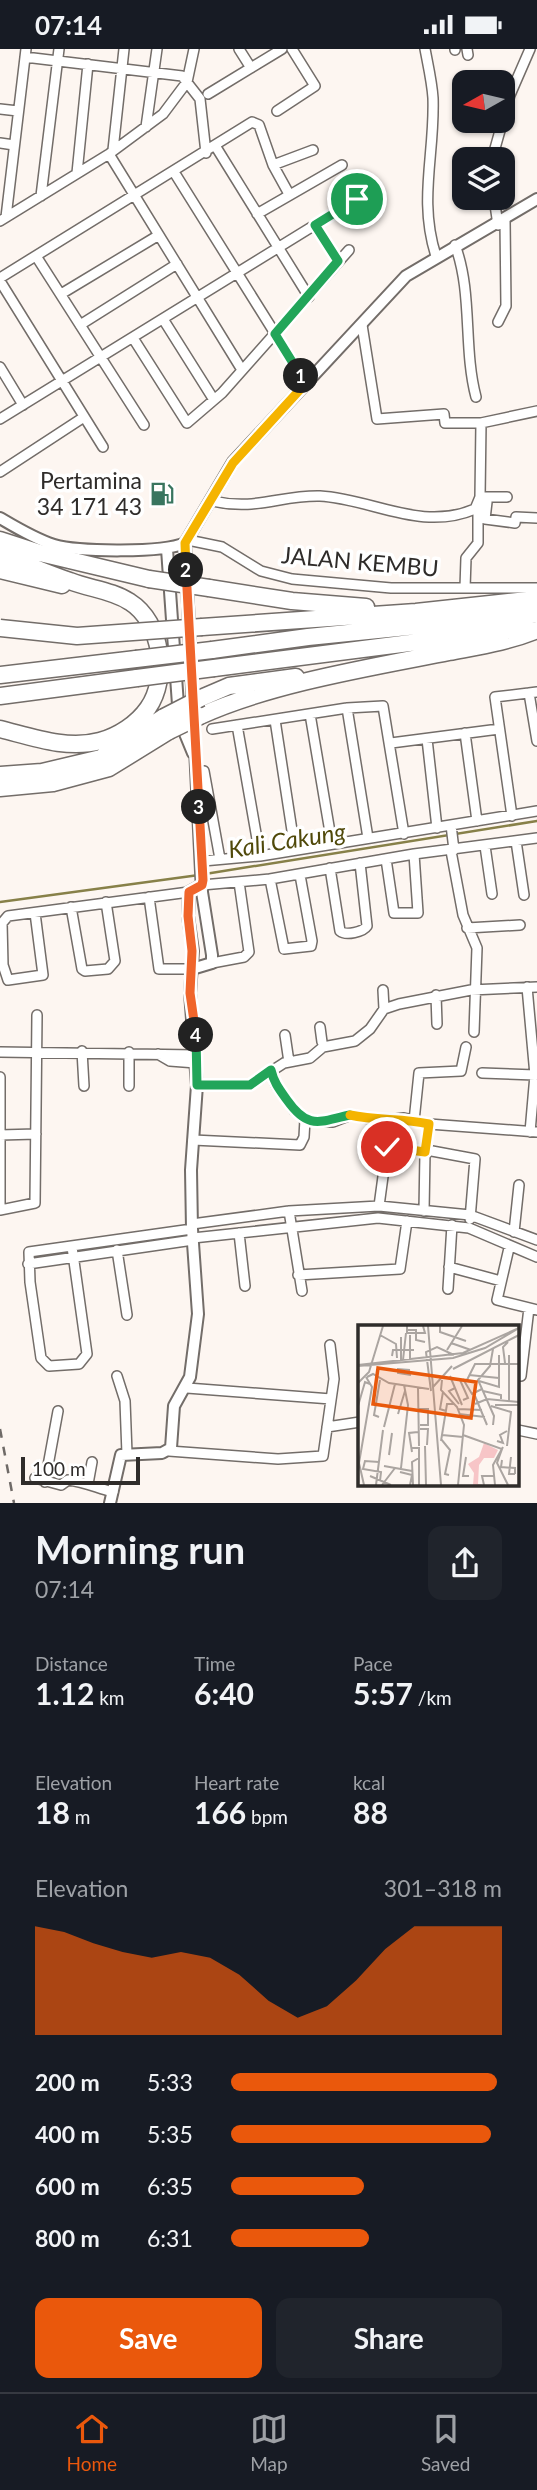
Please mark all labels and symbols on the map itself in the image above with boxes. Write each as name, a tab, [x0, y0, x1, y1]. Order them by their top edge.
north arrow	[452, 70, 514, 133]
pin	[327, 169, 387, 229]
pin: 1	[284, 359, 318, 393]
place label: Pertamina 34 171 43	[37, 466, 142, 520]
fuel station icon: Pertamina 34 171 43	[148, 480, 176, 508]
street label: JALAN KEMBU	[280, 540, 440, 582]
pin: 2	[168, 553, 204, 587]
pin: 3	[182, 789, 216, 825]
water label: Kali Cakung	[226, 816, 348, 863]
pin: 4	[178, 1017, 214, 1053]
pin	[357, 1117, 417, 1177]
inset map	[358, 1325, 520, 1485]
scale bar	[21, 1454, 140, 1486]

